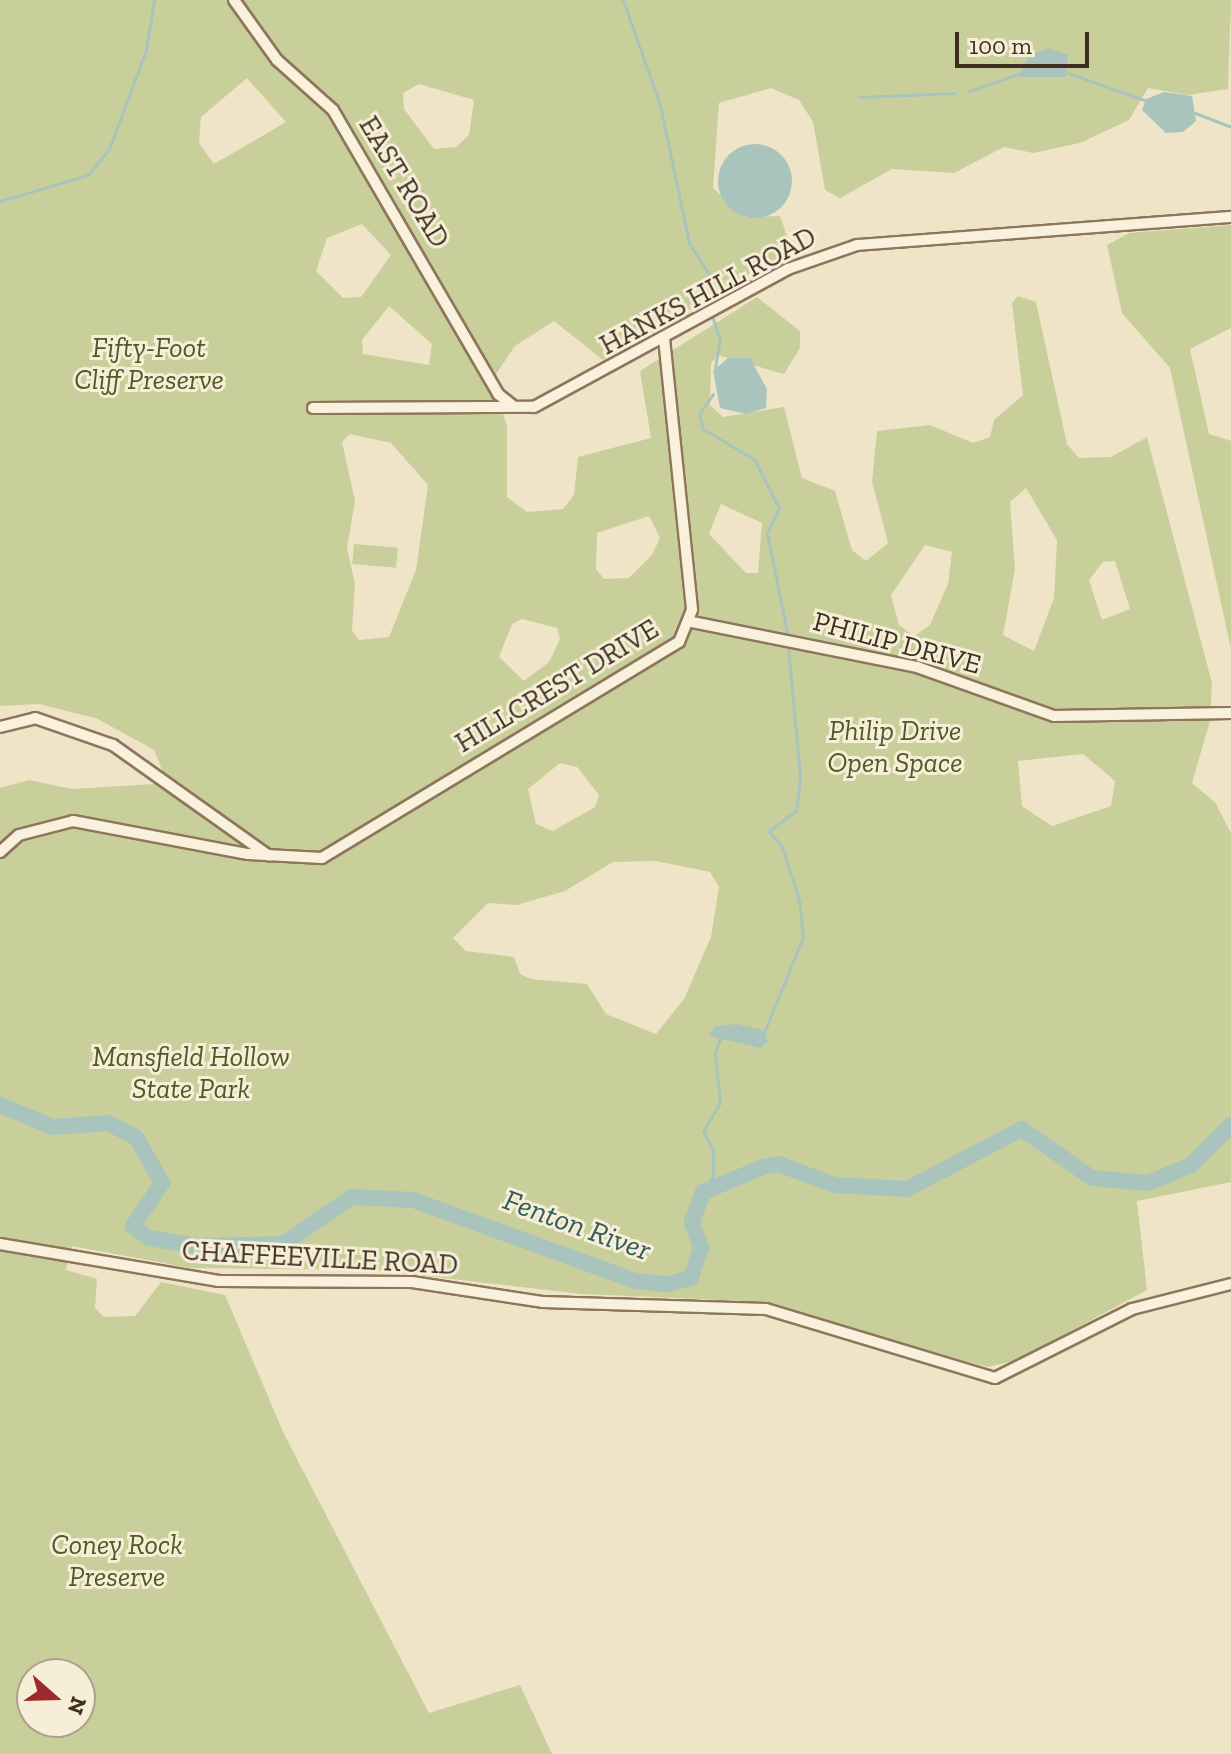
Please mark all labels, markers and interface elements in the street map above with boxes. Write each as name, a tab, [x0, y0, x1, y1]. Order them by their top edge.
scale bar	[959, 16, 1093, 66]
text: 100 m	[969, 31, 1032, 60]
street label: EAST ROAD	[352, 110, 456, 254]
street label: HANKS HILL ROAD	[594, 220, 822, 362]
park label: Fifty-Foot Cliff Preserve	[74, 331, 224, 397]
street label: PHILIP DRIVE	[809, 604, 985, 682]
street label: HILLCREST DRIVE	[449, 612, 665, 760]
park label: Philip Drive Open Space	[827, 714, 963, 780]
park label: Mansfield Hollow State Park	[92, 1040, 290, 1106]
water label: Fenton River	[498, 1182, 656, 1268]
street label: CHAFFEEVILLE ROAD	[181, 1234, 459, 1282]
park label: Coney Rock Preserve	[51, 1528, 183, 1594]
north arrow	[16, 1658, 96, 1738]
text: N	[62, 1693, 93, 1718]

